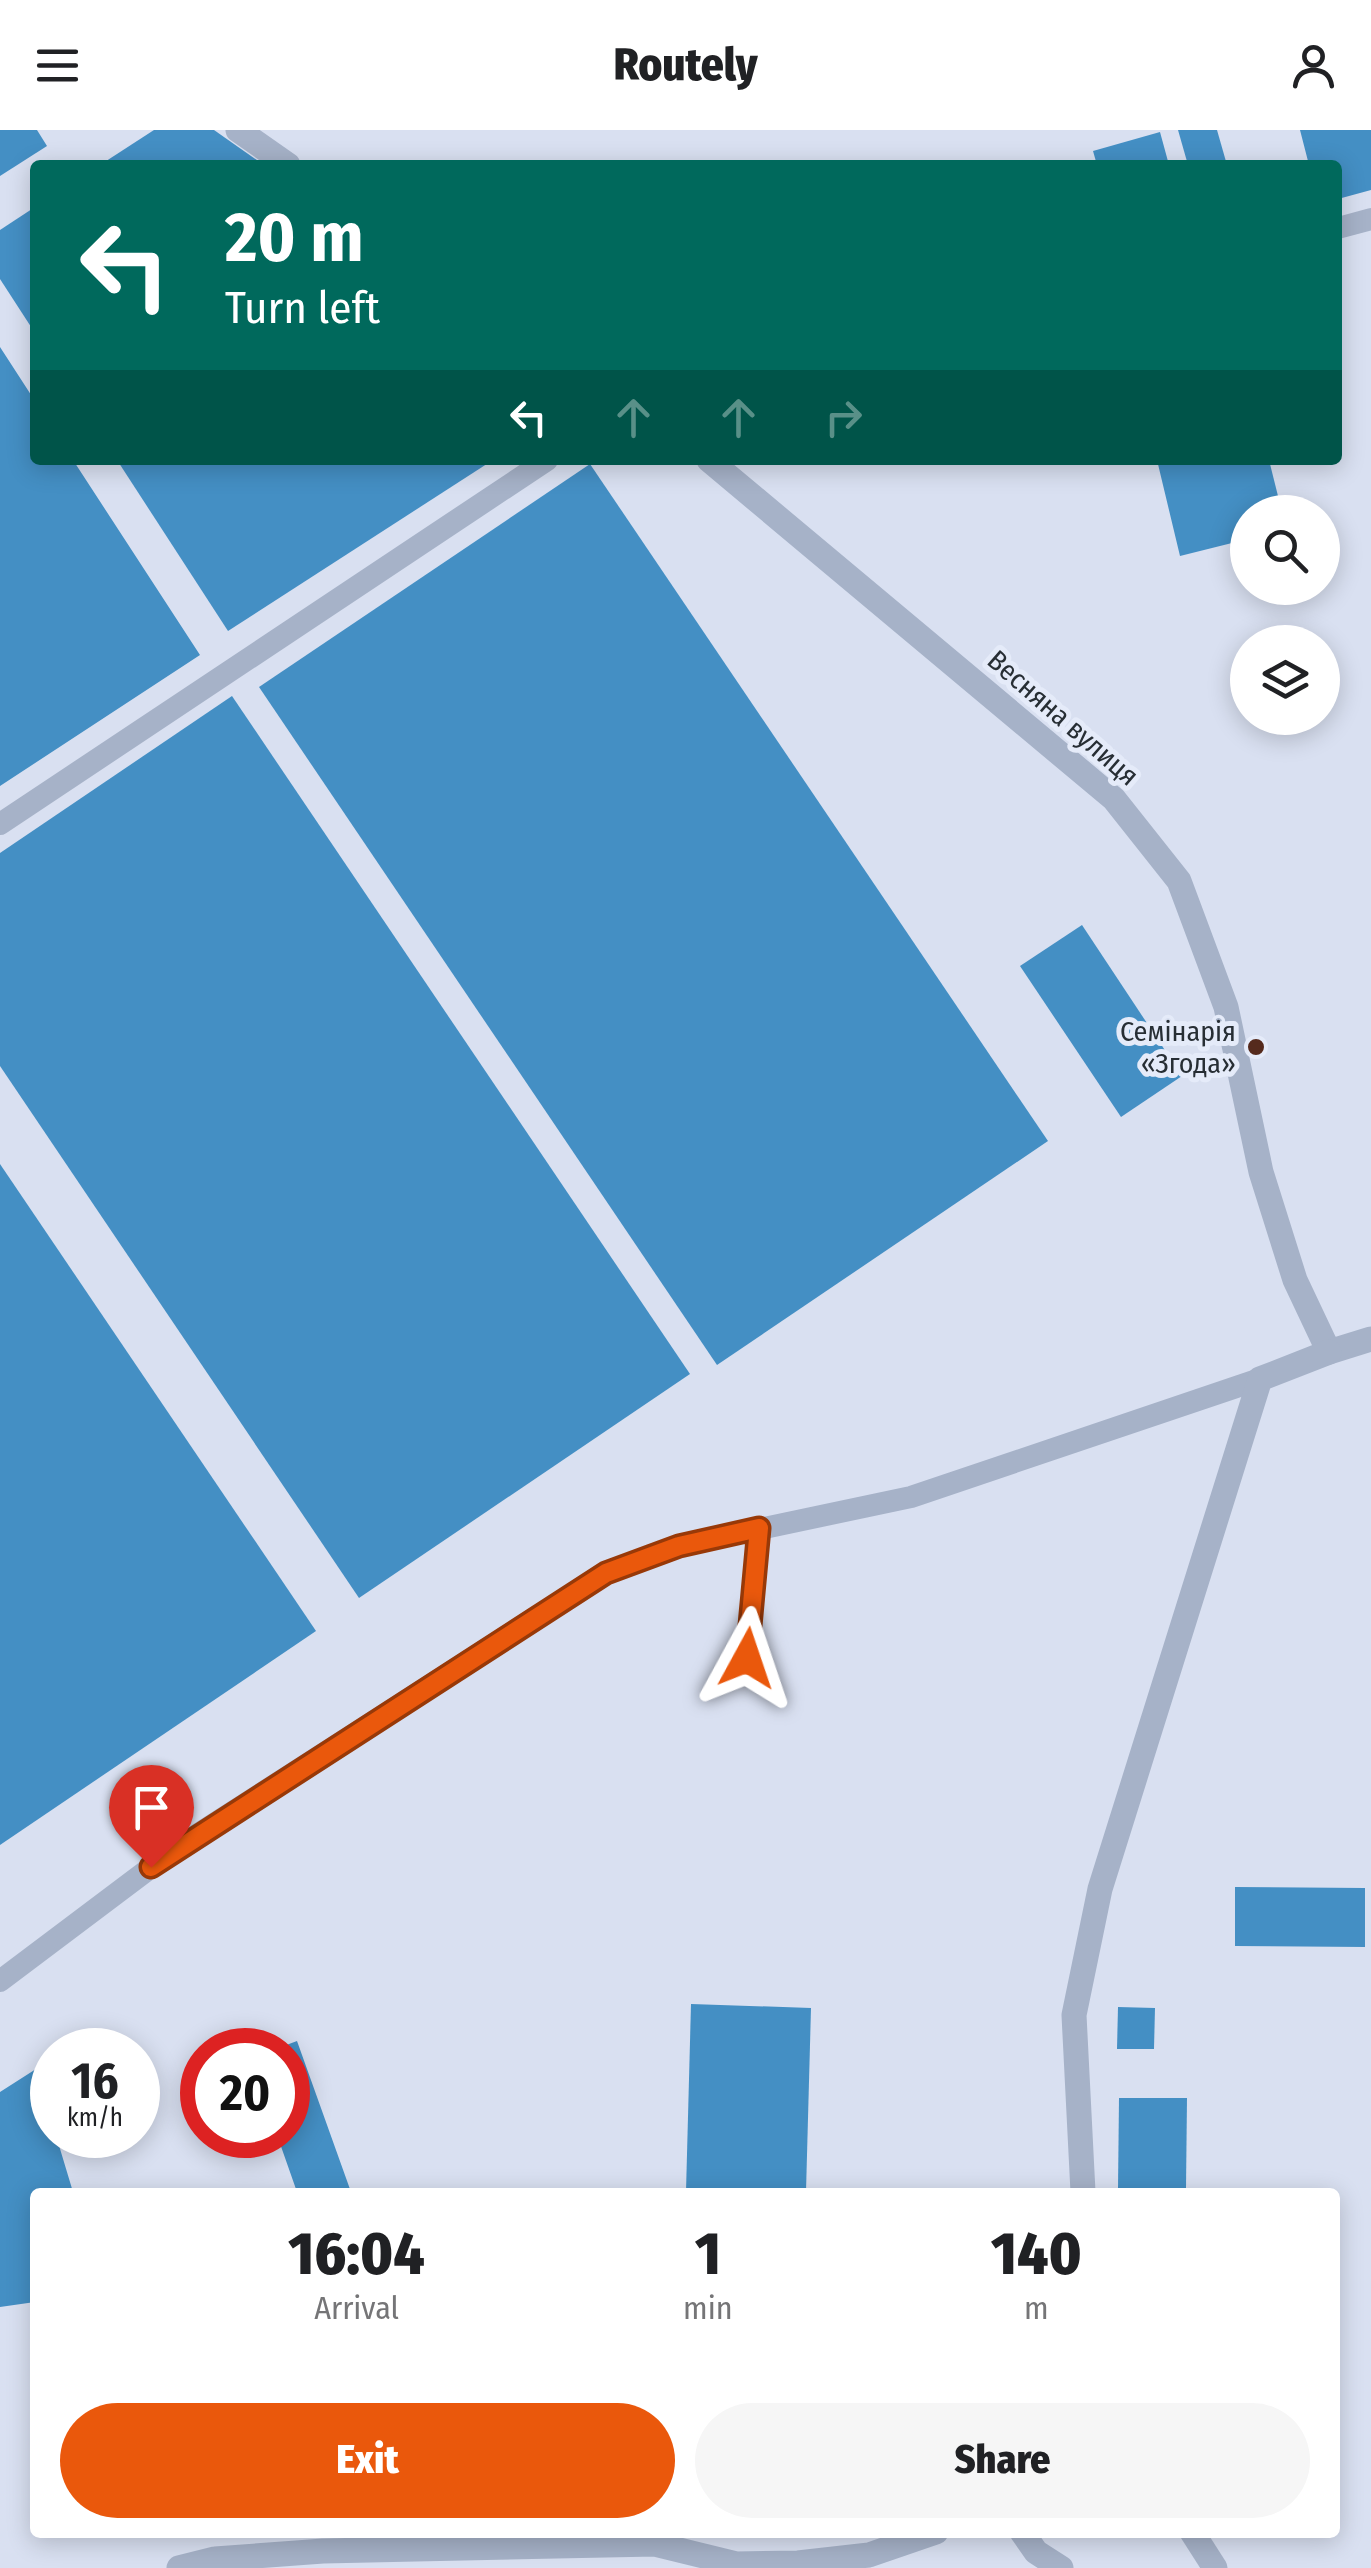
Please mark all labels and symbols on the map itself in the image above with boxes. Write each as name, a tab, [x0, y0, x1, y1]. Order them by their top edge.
street label: Весняна вулиця	[981, 643, 1145, 793]
place label: Семінарія «Згода»	[1120, 1015, 1236, 1080]
marker: Семінарія «Згода»	[1245, 1036, 1267, 1058]
position arrow	[695, 1606, 799, 1710]
pin	[109, 1765, 194, 1868]
speed limit sign: 20	[180, 2028, 310, 2158]

